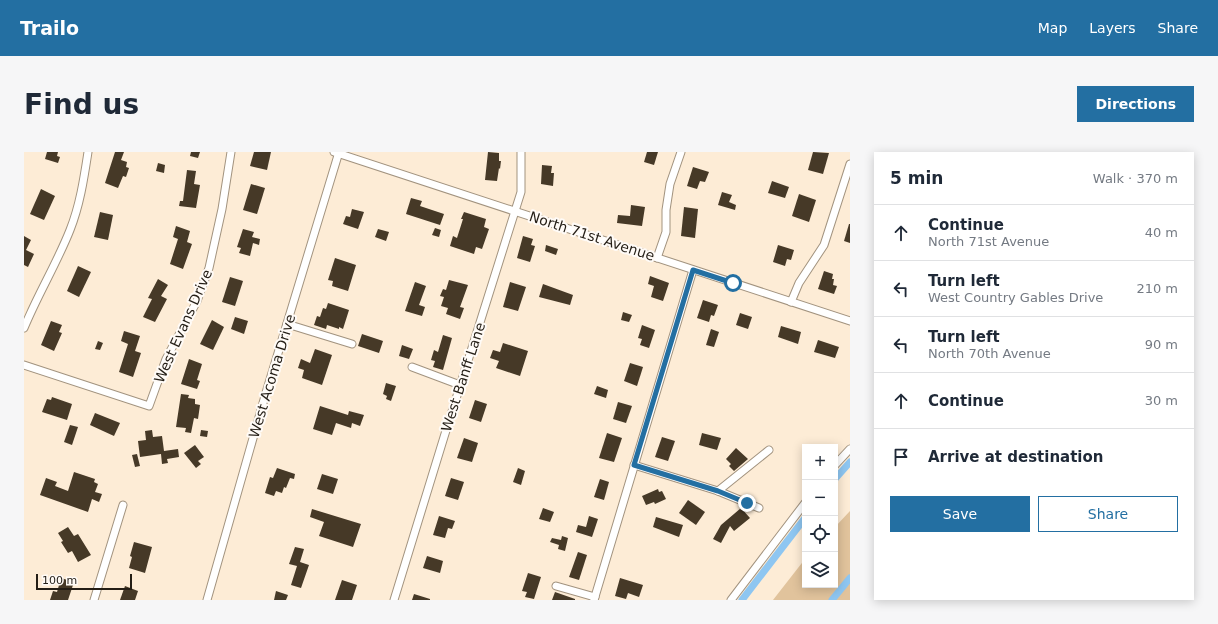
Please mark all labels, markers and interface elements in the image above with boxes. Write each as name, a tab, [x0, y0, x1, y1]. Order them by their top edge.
text: Trailo	[20, 17, 79, 39]
text: Map	[1038, 20, 1067, 36]
text: Layers	[1089, 20, 1136, 36]
text: Share	[1158, 20, 1198, 36]
button: Directions	[1077, 86, 1194, 122]
text: Find us	[24, 88, 139, 121]
text: 5 min	[890, 168, 943, 188]
text: Walk · 370 m	[1093, 171, 1178, 186]
street label: North 71st Avenue	[527, 208, 657, 264]
text: Continue	[928, 216, 1004, 234]
icon: ahead	[890, 222, 912, 244]
text: 40 m	[1145, 225, 1178, 240]
text: North 71st Avenue	[928, 234, 1049, 249]
street label: West Evans Drive	[151, 267, 215, 385]
text: Turn left	[928, 272, 1000, 290]
route start	[724, 274, 742, 292]
icon: left	[890, 278, 912, 300]
text: 210 m	[1136, 281, 1178, 296]
text: West Country Gables Drive	[928, 290, 1103, 305]
street label: West Acoma Drive	[246, 312, 298, 440]
street label: West Banff Lane	[438, 320, 488, 434]
text: Turn left	[928, 328, 1000, 346]
icon: left	[890, 334, 912, 356]
text: 90 m	[1145, 337, 1178, 352]
text: North 70th Avenue	[928, 346, 1051, 361]
icon: ahead	[890, 390, 912, 412]
text: Continue	[928, 392, 1004, 410]
text: 30 m	[1145, 393, 1178, 408]
map controls	[802, 444, 838, 588]
button: +	[802, 444, 838, 480]
icon: arrive	[890, 446, 912, 468]
text: Arrive at destination	[928, 448, 1103, 466]
button: −	[802, 480, 838, 516]
route end	[738, 494, 756, 512]
button: Save	[890, 496, 1030, 532]
button: Share	[1038, 496, 1178, 532]
button: locate	[802, 516, 838, 552]
button: layers	[802, 552, 838, 588]
scale bar	[36, 572, 132, 591]
text: 100 m	[42, 574, 77, 587]

